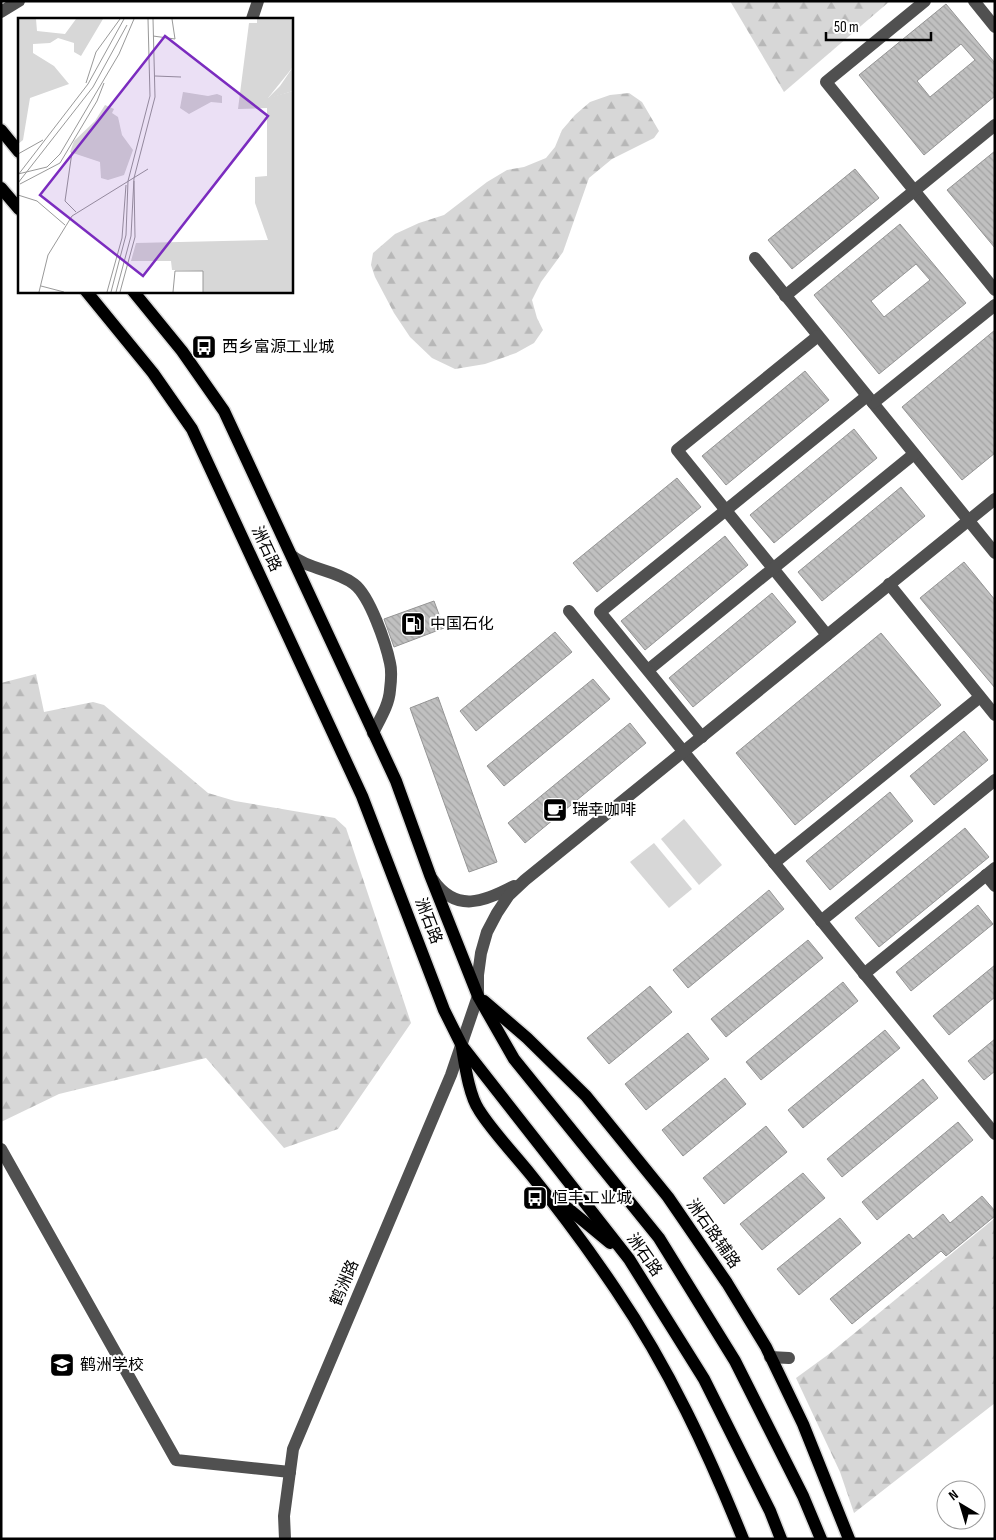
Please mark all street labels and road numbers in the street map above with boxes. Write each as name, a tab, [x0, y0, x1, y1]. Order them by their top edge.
street label: 洲石路	[247, 523, 285, 575]
street label: 洲石路	[411, 895, 445, 947]
street label: 洲石路辅路	[682, 1196, 744, 1272]
street label: 洲石路	[622, 1230, 666, 1280]
street label: 鹤洲路	[327, 1257, 363, 1309]

